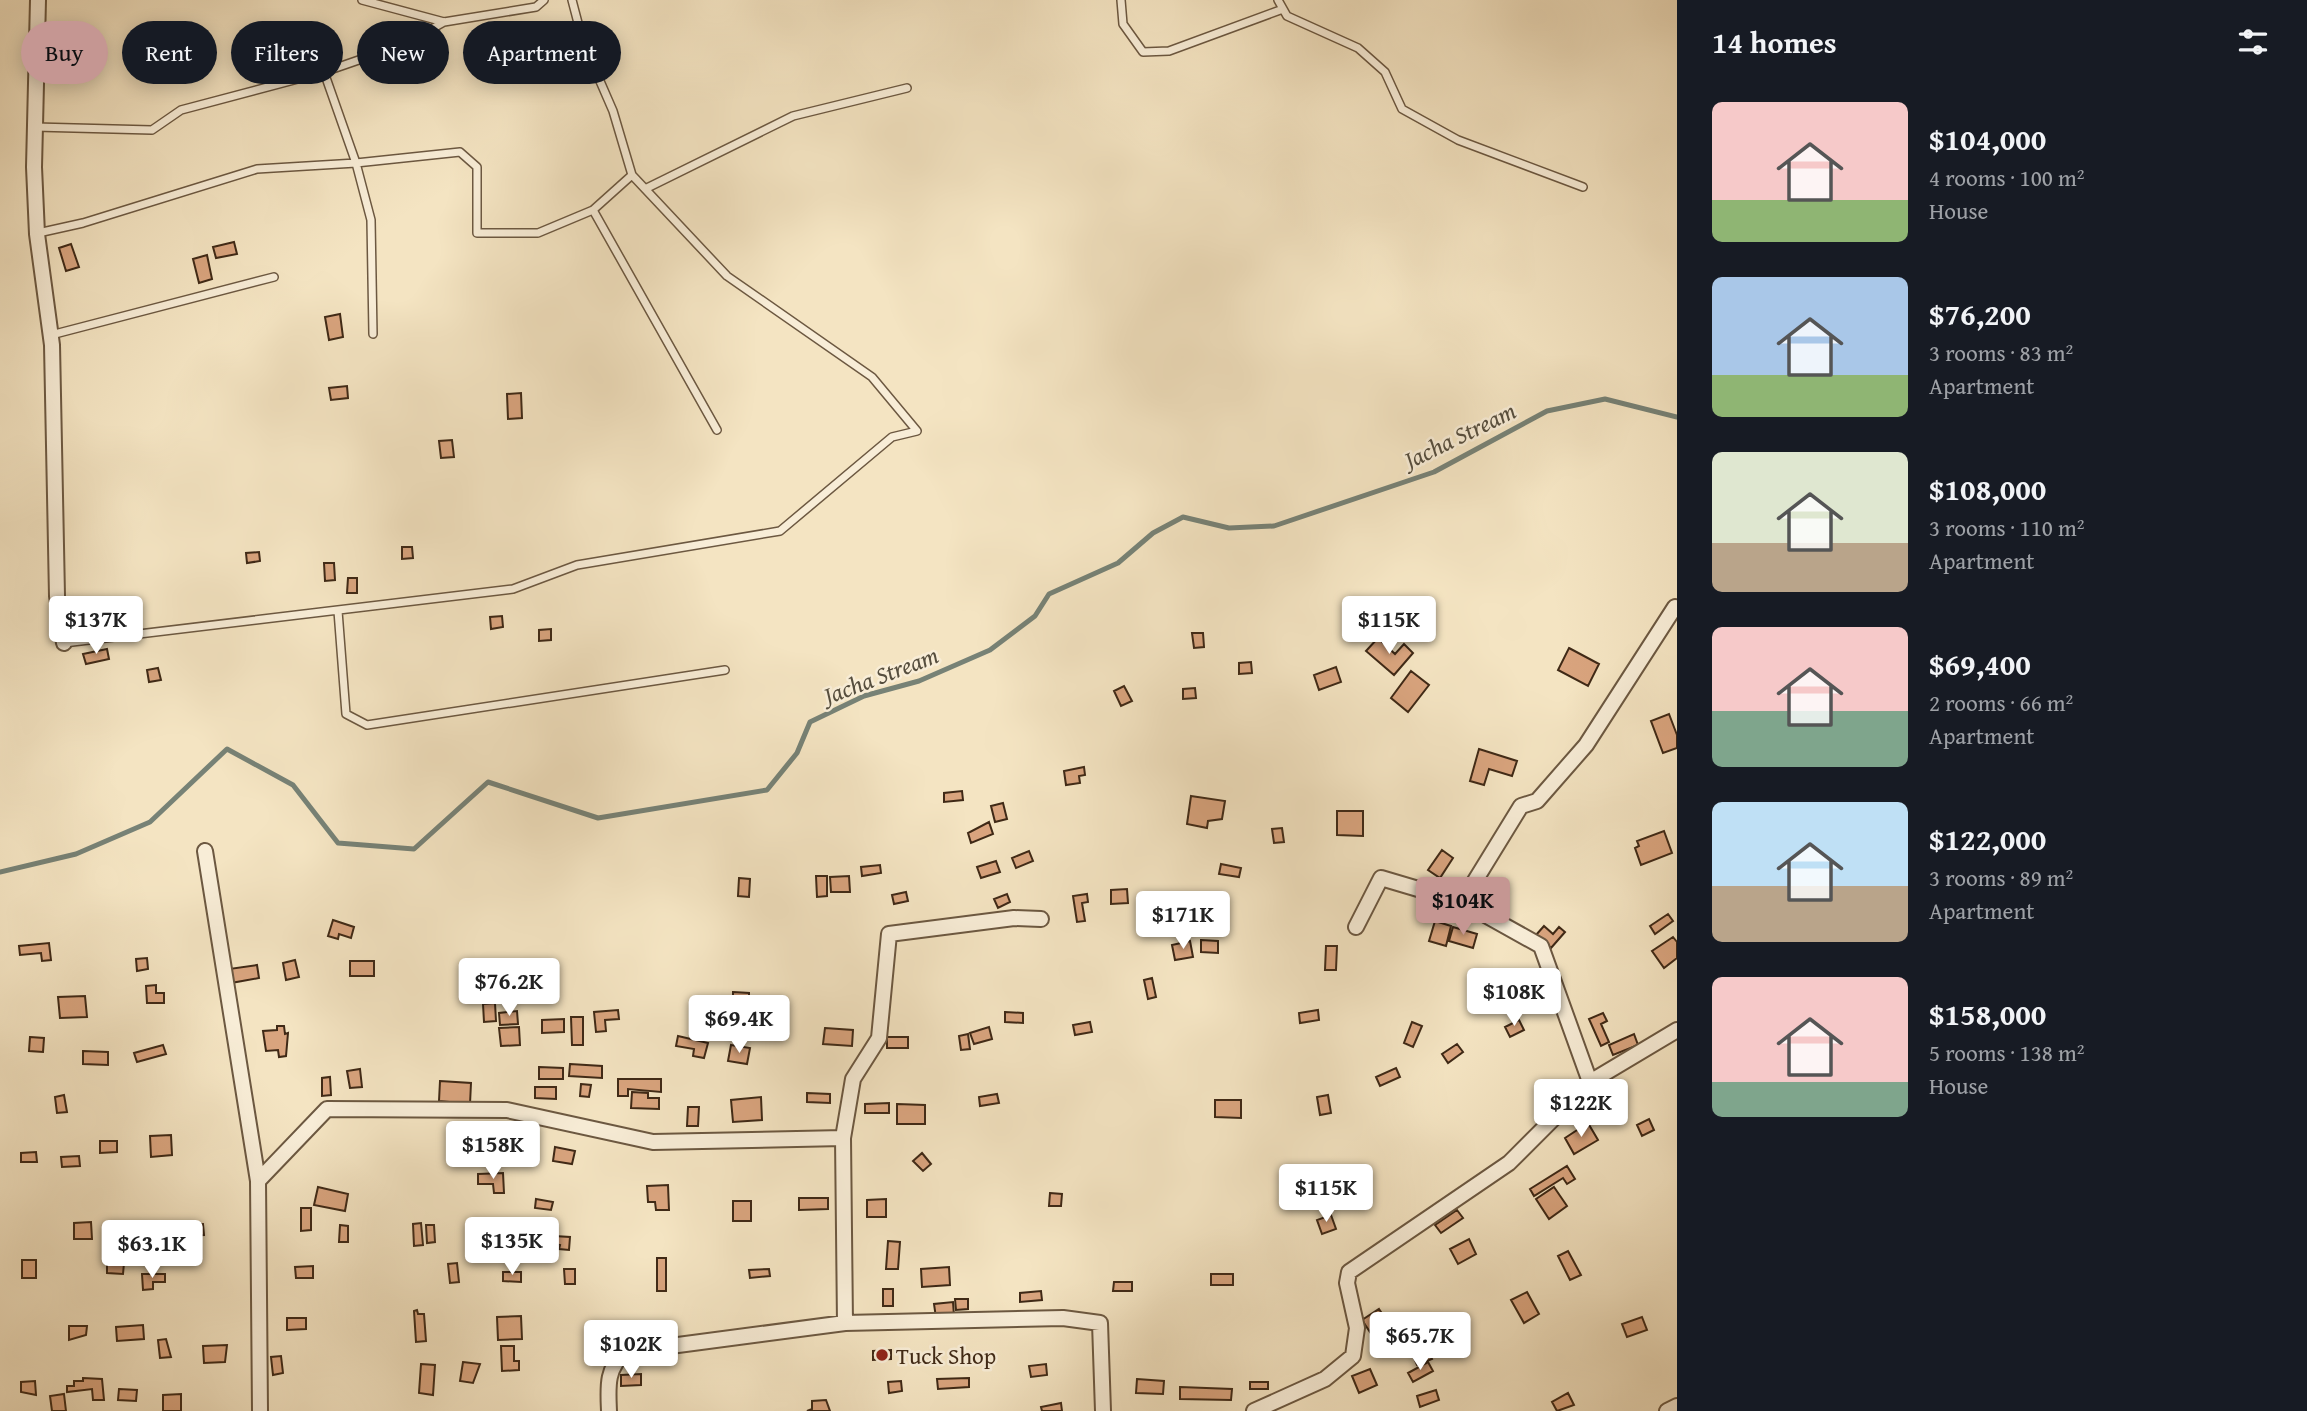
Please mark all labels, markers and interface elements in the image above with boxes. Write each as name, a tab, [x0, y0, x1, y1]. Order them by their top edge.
text: 14 homes	[1712, 20, 1837, 64]
chip: Buy	[21, 21, 108, 84]
chip: Rent	[122, 21, 217, 84]
chip: Filters	[231, 21, 343, 84]
chip: New	[357, 21, 449, 84]
chip: Apartment	[463, 21, 621, 84]
icon: filters	[2234, 23, 2272, 61]
text: $104,000	[1929, 117, 2046, 161]
icon: home	[1768, 130, 1852, 214]
text: 4 rooms · 100 m²	[1929, 161, 2084, 194]
text: House	[1929, 194, 1988, 227]
text: $76,200	[1929, 292, 2031, 336]
icon: home	[1768, 305, 1852, 389]
text: 3 rooms · 83 m²	[1929, 336, 2073, 369]
text: Apartment	[1929, 369, 2034, 402]
water label: Jacha Stream	[1395, 393, 1522, 479]
text: $108,000	[1929, 467, 2046, 511]
icon: home	[1768, 480, 1852, 564]
text: 3 rooms · 110 m²	[1929, 511, 2084, 544]
text: Apartment	[1929, 544, 2034, 577]
pin: $137K	[47, 596, 145, 656]
pin: $115K	[1340, 596, 1438, 656]
text: $137K	[65, 602, 127, 635]
text: $115K	[1358, 602, 1420, 635]
water label: Jacha Stream	[815, 637, 944, 714]
text: $69,400	[1929, 642, 2031, 686]
icon: home	[1768, 655, 1852, 739]
text: 2 rooms · 66 m²	[1929, 686, 2073, 719]
text: Apartment	[1929, 719, 2034, 752]
text: $122,000	[1929, 817, 2046, 861]
icon: home	[1768, 830, 1852, 914]
text: 3 rooms · 89 m²	[1929, 861, 2073, 894]
pin: $104K	[1414, 878, 1512, 937]
text: $104K	[1432, 883, 1494, 916]
pin: $171K	[1134, 892, 1232, 951]
text: Apartment	[1929, 894, 2034, 927]
text: $171K	[1152, 897, 1214, 930]
pin: $76.2K	[452, 958, 566, 1018]
text: $76.2K	[475, 964, 543, 997]
pin: $108K	[1465, 968, 1563, 1028]
text: $108K	[1483, 974, 1545, 1007]
text: $158,000	[1929, 992, 2046, 1036]
pin: $69.4K	[682, 996, 796, 1055]
text: $69.4K	[705, 1001, 773, 1034]
icon: home	[1768, 1005, 1852, 1089]
text: 5 rooms · 138 m²	[1929, 1036, 2084, 1069]
text: House	[1929, 1069, 1988, 1102]
pin: $122K	[1532, 1080, 1630, 1139]
text: $122K	[1550, 1085, 1612, 1118]
pin: $158K	[444, 1122, 542, 1181]
text: $158K	[462, 1127, 524, 1160]
pin: $115K	[1277, 1164, 1375, 1224]
text: $115K	[1295, 1170, 1357, 1203]
pin: $135K	[463, 1218, 561, 1277]
pin: $63.1K	[95, 1220, 209, 1280]
text: $135K	[481, 1223, 543, 1256]
text: $63.1K	[118, 1226, 186, 1259]
pin: $65.7K	[1363, 1312, 1477, 1372]
text: $65.7K	[1386, 1318, 1454, 1351]
pin: $102K	[582, 1320, 680, 1380]
text: $102K	[600, 1326, 662, 1359]
place label: Tuck Shop	[896, 1339, 996, 1372]
marker: Tuck Shop	[874, 1347, 890, 1363]

